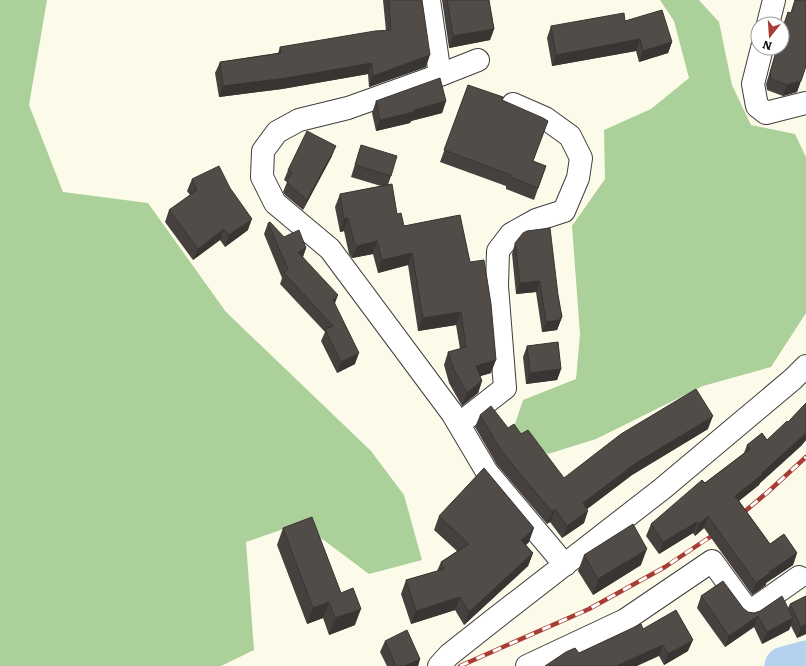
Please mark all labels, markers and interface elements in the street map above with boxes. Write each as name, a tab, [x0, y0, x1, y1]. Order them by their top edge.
north arrow	[750, 16, 790, 56]
text: N	[760, 38, 774, 56]

